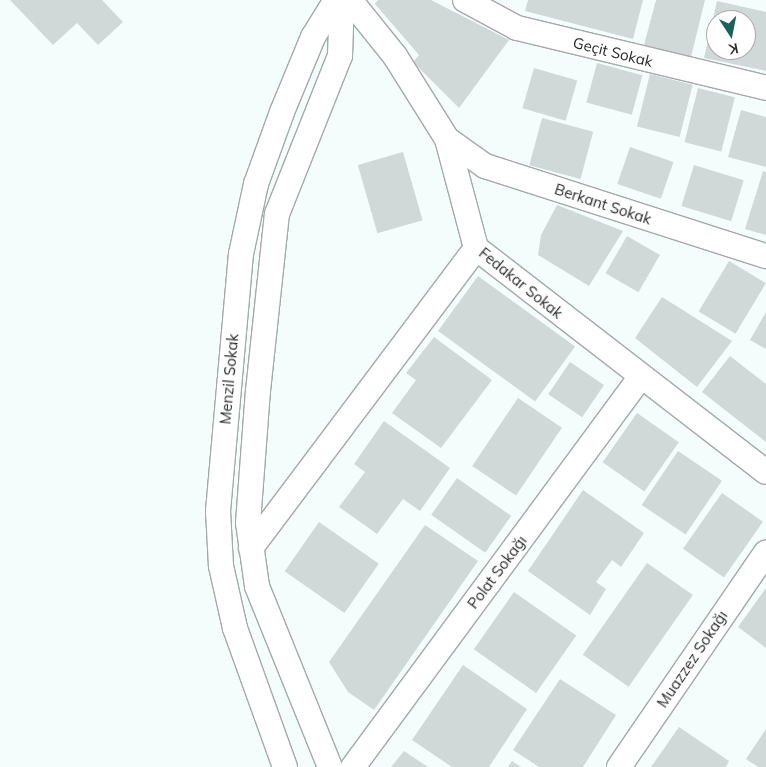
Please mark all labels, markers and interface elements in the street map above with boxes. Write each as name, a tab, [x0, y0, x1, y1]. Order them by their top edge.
north arrow	[706, 10, 756, 60]
street label: Geçit Sokak	[571, 33, 655, 71]
text: K	[727, 39, 740, 58]
street label: Berkant Sokak	[552, 180, 654, 228]
street label: Fedakar Sokak	[475, 244, 567, 322]
street label: Menzil Sokak	[216, 333, 242, 425]
street label: Polat Sokağı	[464, 532, 530, 612]
street label: Muazzez Sokağı	[653, 607, 731, 711]

